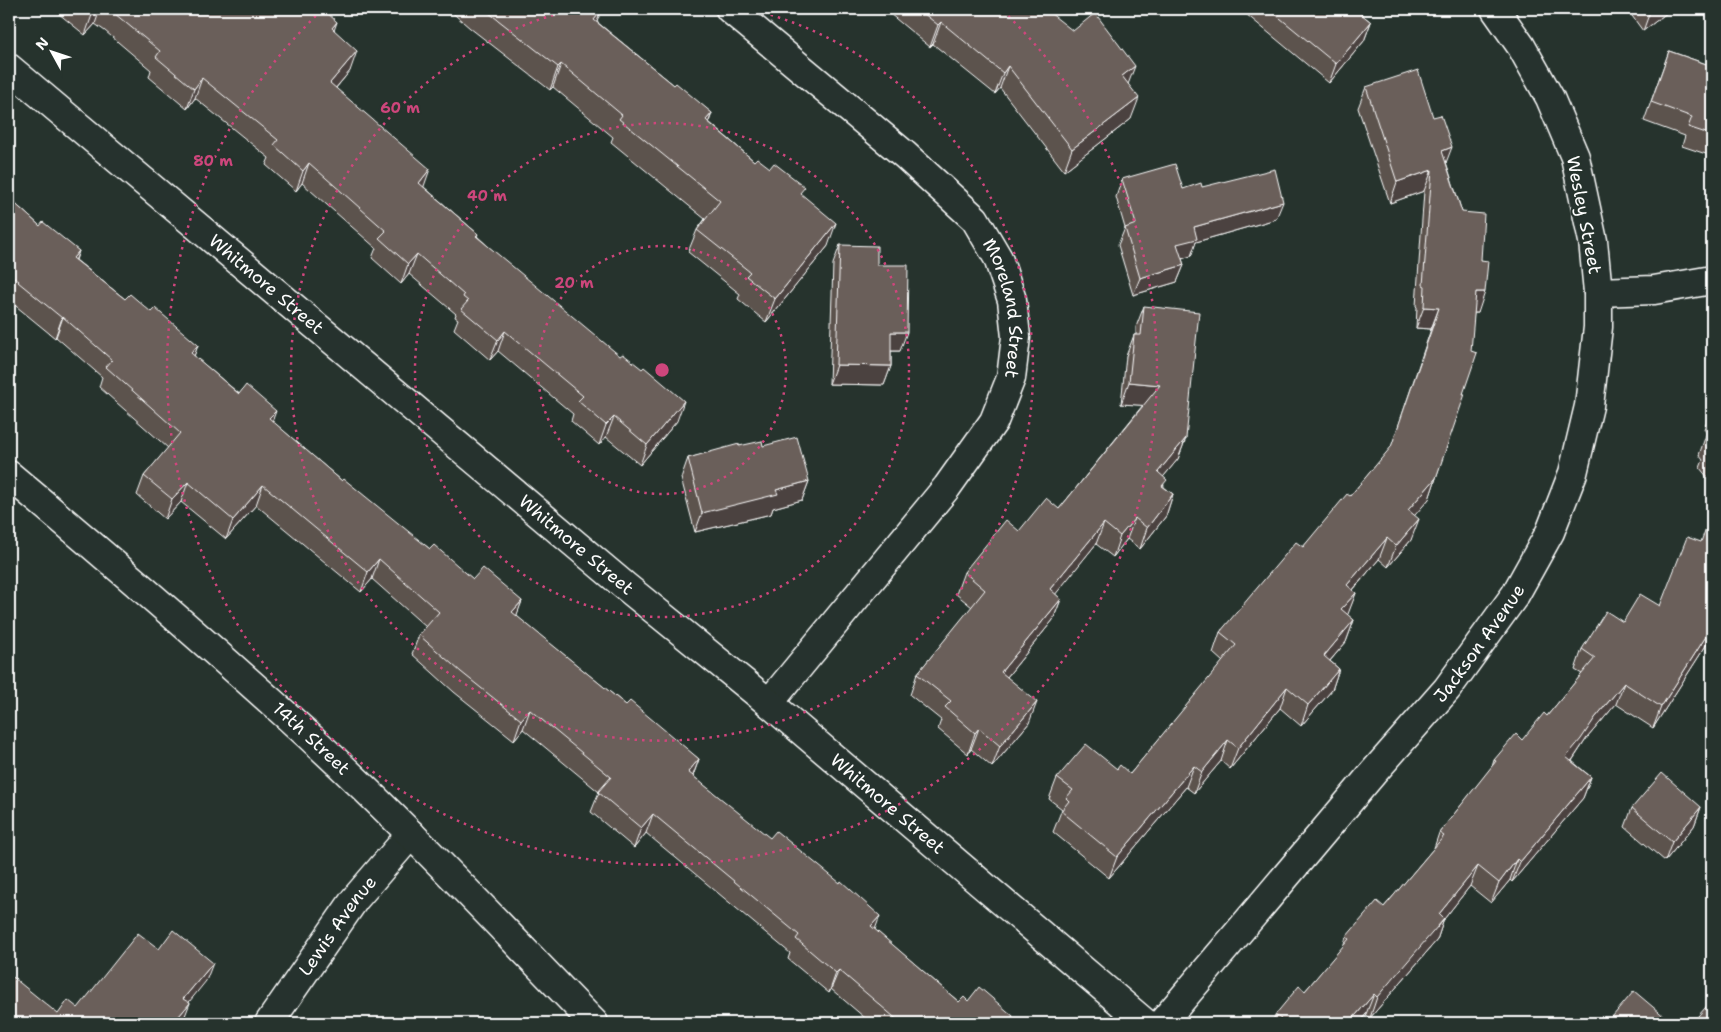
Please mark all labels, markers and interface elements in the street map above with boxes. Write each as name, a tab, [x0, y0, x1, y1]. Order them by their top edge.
north arrow	[28, 28, 78, 78]
text: N	[32, 34, 53, 54]
text: 60 m	[380, 98, 420, 118]
text: 80 m	[193, 151, 233, 171]
street label: Wesley Street	[1561, 154, 1607, 276]
text: 40 m	[467, 186, 507, 206]
street label: Whitmore Street	[204, 229, 329, 340]
street label: Moreland Street	[977, 234, 1028, 380]
text: 20 m	[554, 273, 594, 293]
centre of rings	[653, 361, 671, 379]
street label: Whitmore Street	[514, 490, 639, 600]
street label: Jackson Avenue	[1428, 580, 1530, 708]
street label: 14th Street	[267, 697, 355, 780]
street label: Whitmore Street	[825, 748, 950, 860]
street label: Lewis Avenue	[293, 871, 382, 981]

